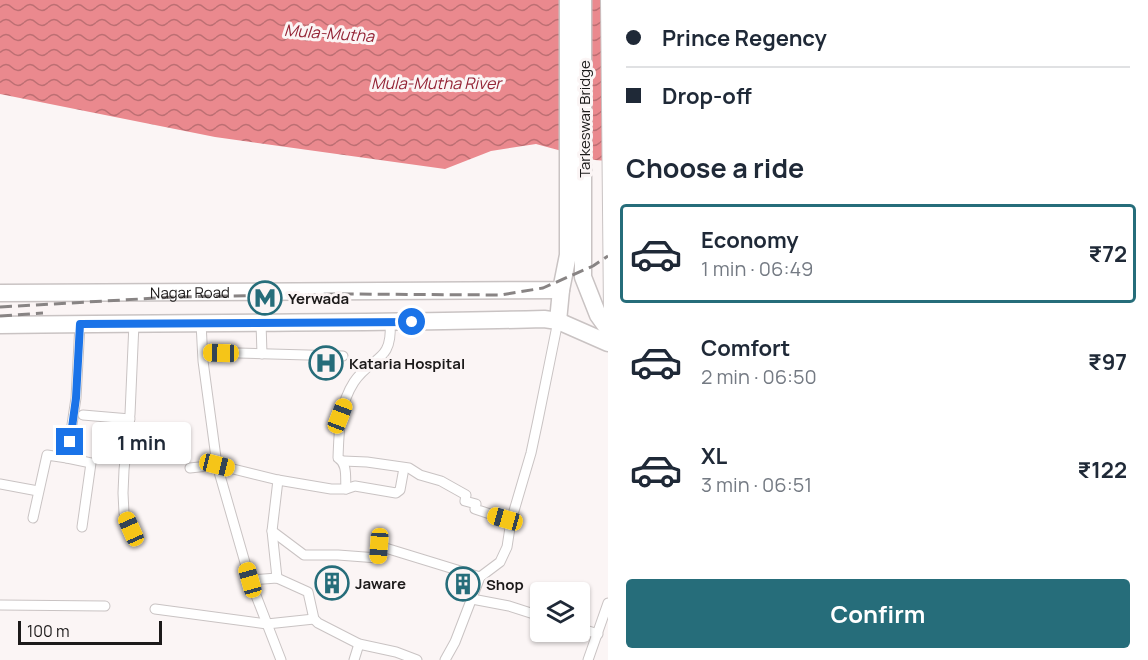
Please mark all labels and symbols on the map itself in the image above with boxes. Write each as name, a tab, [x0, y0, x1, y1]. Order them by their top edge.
water label: Mula-Mutha	[283, 19, 376, 47]
street label: Tarkeswar Bridge	[574, 60, 595, 178]
water label: Mula-Mutha River	[371, 72, 503, 94]
metro station icon: Yerwada	[247, 280, 283, 316]
street label: Nagar Road	[150, 281, 230, 303]
place label: Yerwada	[288, 288, 349, 309]
route start	[398, 308, 425, 335]
car	[203, 344, 239, 362]
hospital icon: Kataria Hospital	[308, 345, 344, 381]
place label: Kataria Hospital	[349, 353, 465, 374]
car	[325, 396, 355, 436]
callout: 1 min	[91, 421, 190, 463]
route end	[56, 428, 83, 455]
car	[197, 452, 237, 478]
car	[485, 505, 525, 533]
car	[115, 509, 147, 549]
car	[369, 527, 389, 565]
car	[236, 560, 264, 600]
building icon: Jaware	[314, 565, 350, 601]
building icon: Shop	[445, 566, 481, 602]
place label: Jaware	[355, 573, 406, 594]
place label: Shop	[486, 574, 524, 595]
scale bar	[18, 618, 162, 646]

